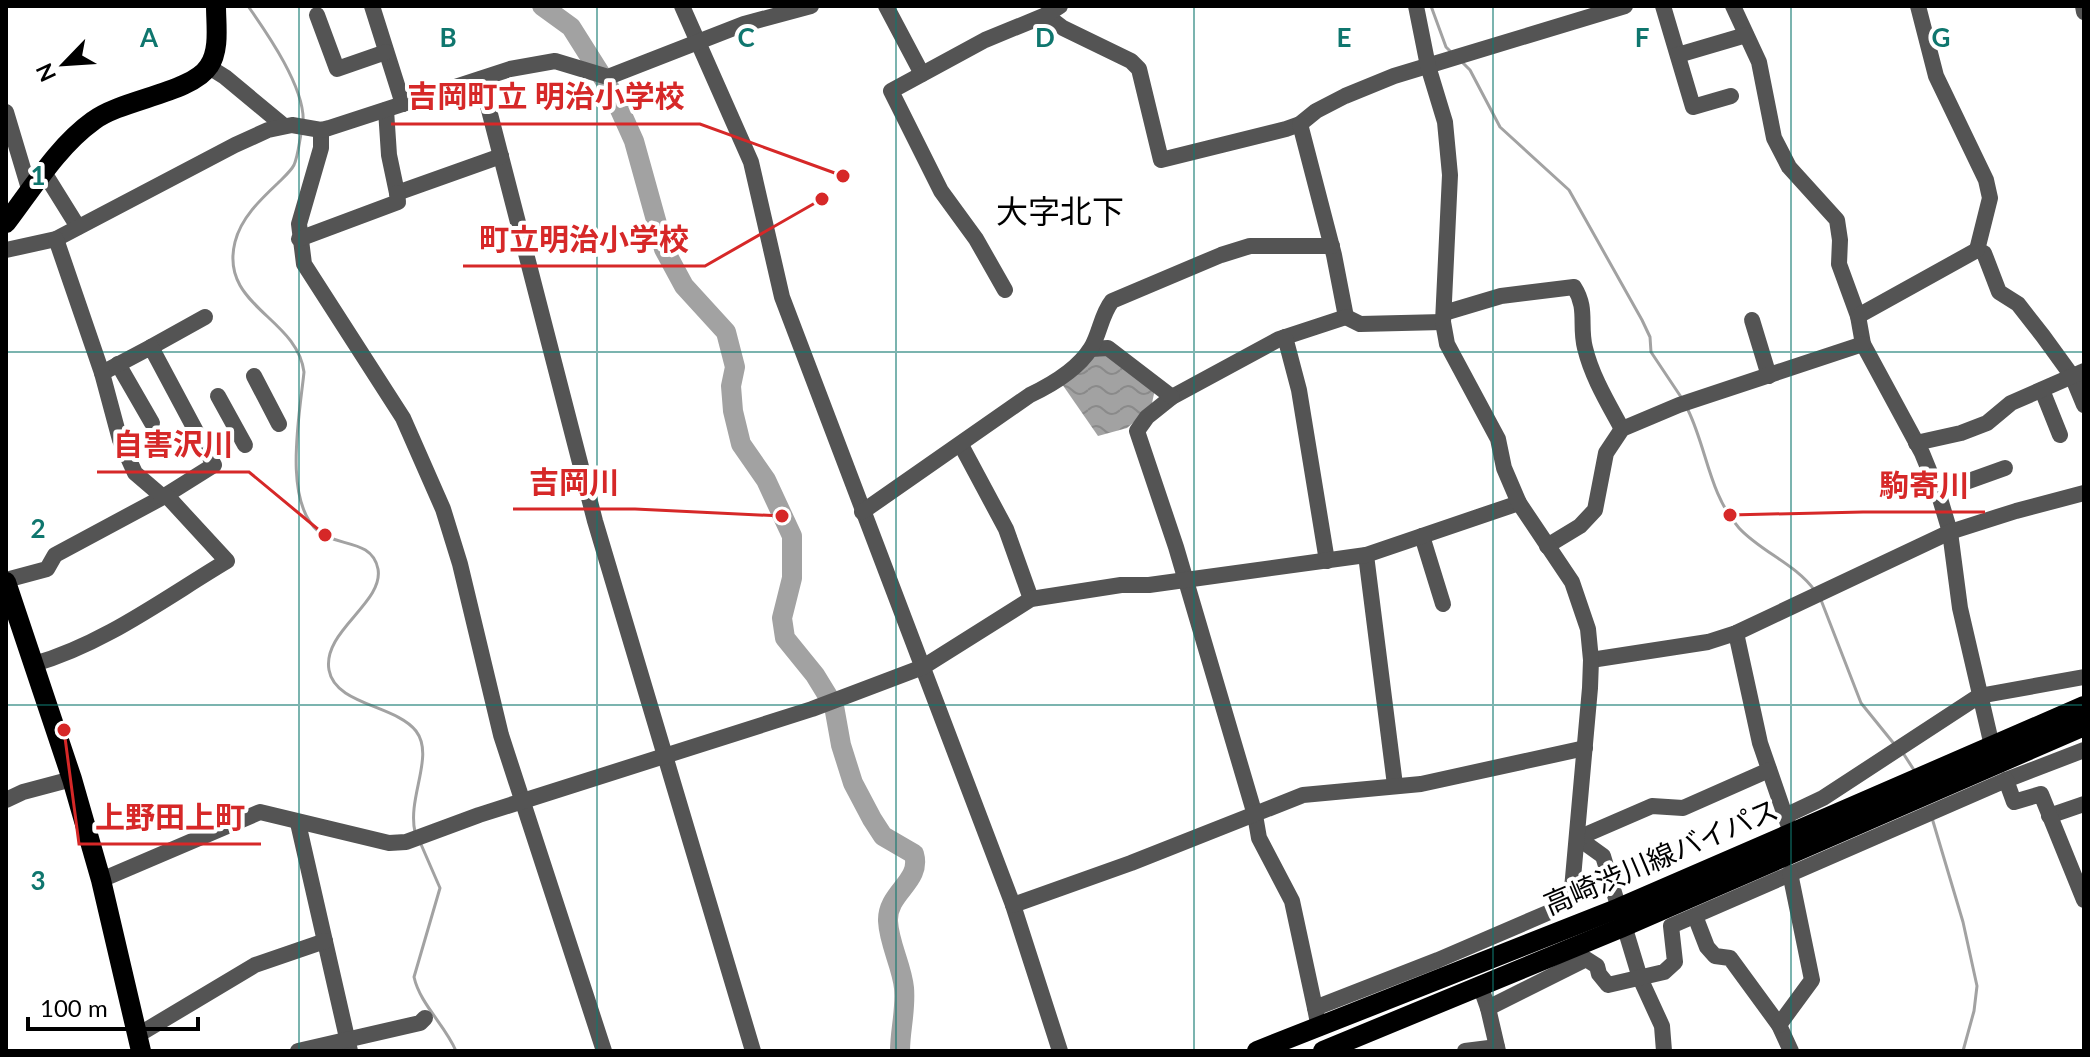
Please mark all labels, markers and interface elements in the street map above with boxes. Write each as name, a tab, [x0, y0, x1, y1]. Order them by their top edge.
text: A	[139, 21, 159, 53]
text: B	[439, 21, 457, 53]
text: C	[737, 21, 755, 53]
text: D	[1035, 21, 1055, 53]
text: E	[1337, 21, 1351, 53]
text: F	[1635, 21, 1649, 53]
text: G	[1932, 21, 1950, 53]
north arrow	[24, 24, 104, 104]
text: N	[30, 59, 61, 86]
callout: 吉岡町立 明治小学校	[391, 70, 700, 124]
text: 吉岡町立 明治小学校	[407, 77, 685, 113]
text: 1	[30, 159, 46, 191]
district label: 大字北下	[996, 191, 1124, 230]
callout: 町立明治小学校	[463, 212, 705, 266]
text: 町立明治小学校	[479, 220, 689, 256]
callout: 自害沢川	[97, 418, 249, 472]
text: 自害沢川	[113, 425, 233, 461]
callout: 吉岡川	[513, 455, 635, 509]
callout: 駒寄川	[1863, 458, 1985, 512]
text: 吉岡川	[529, 463, 619, 499]
text: 駒寄川	[1879, 466, 1969, 502]
text: 2	[30, 512, 46, 544]
callout: 上野田上町	[79, 790, 261, 844]
street label: 高崎渋川線バイパス	[1538, 791, 1783, 921]
text: 上野田上町	[95, 798, 245, 834]
text: 3	[30, 864, 46, 896]
scale bar	[28, 981, 198, 1031]
text: 100 m	[40, 993, 108, 1022]

